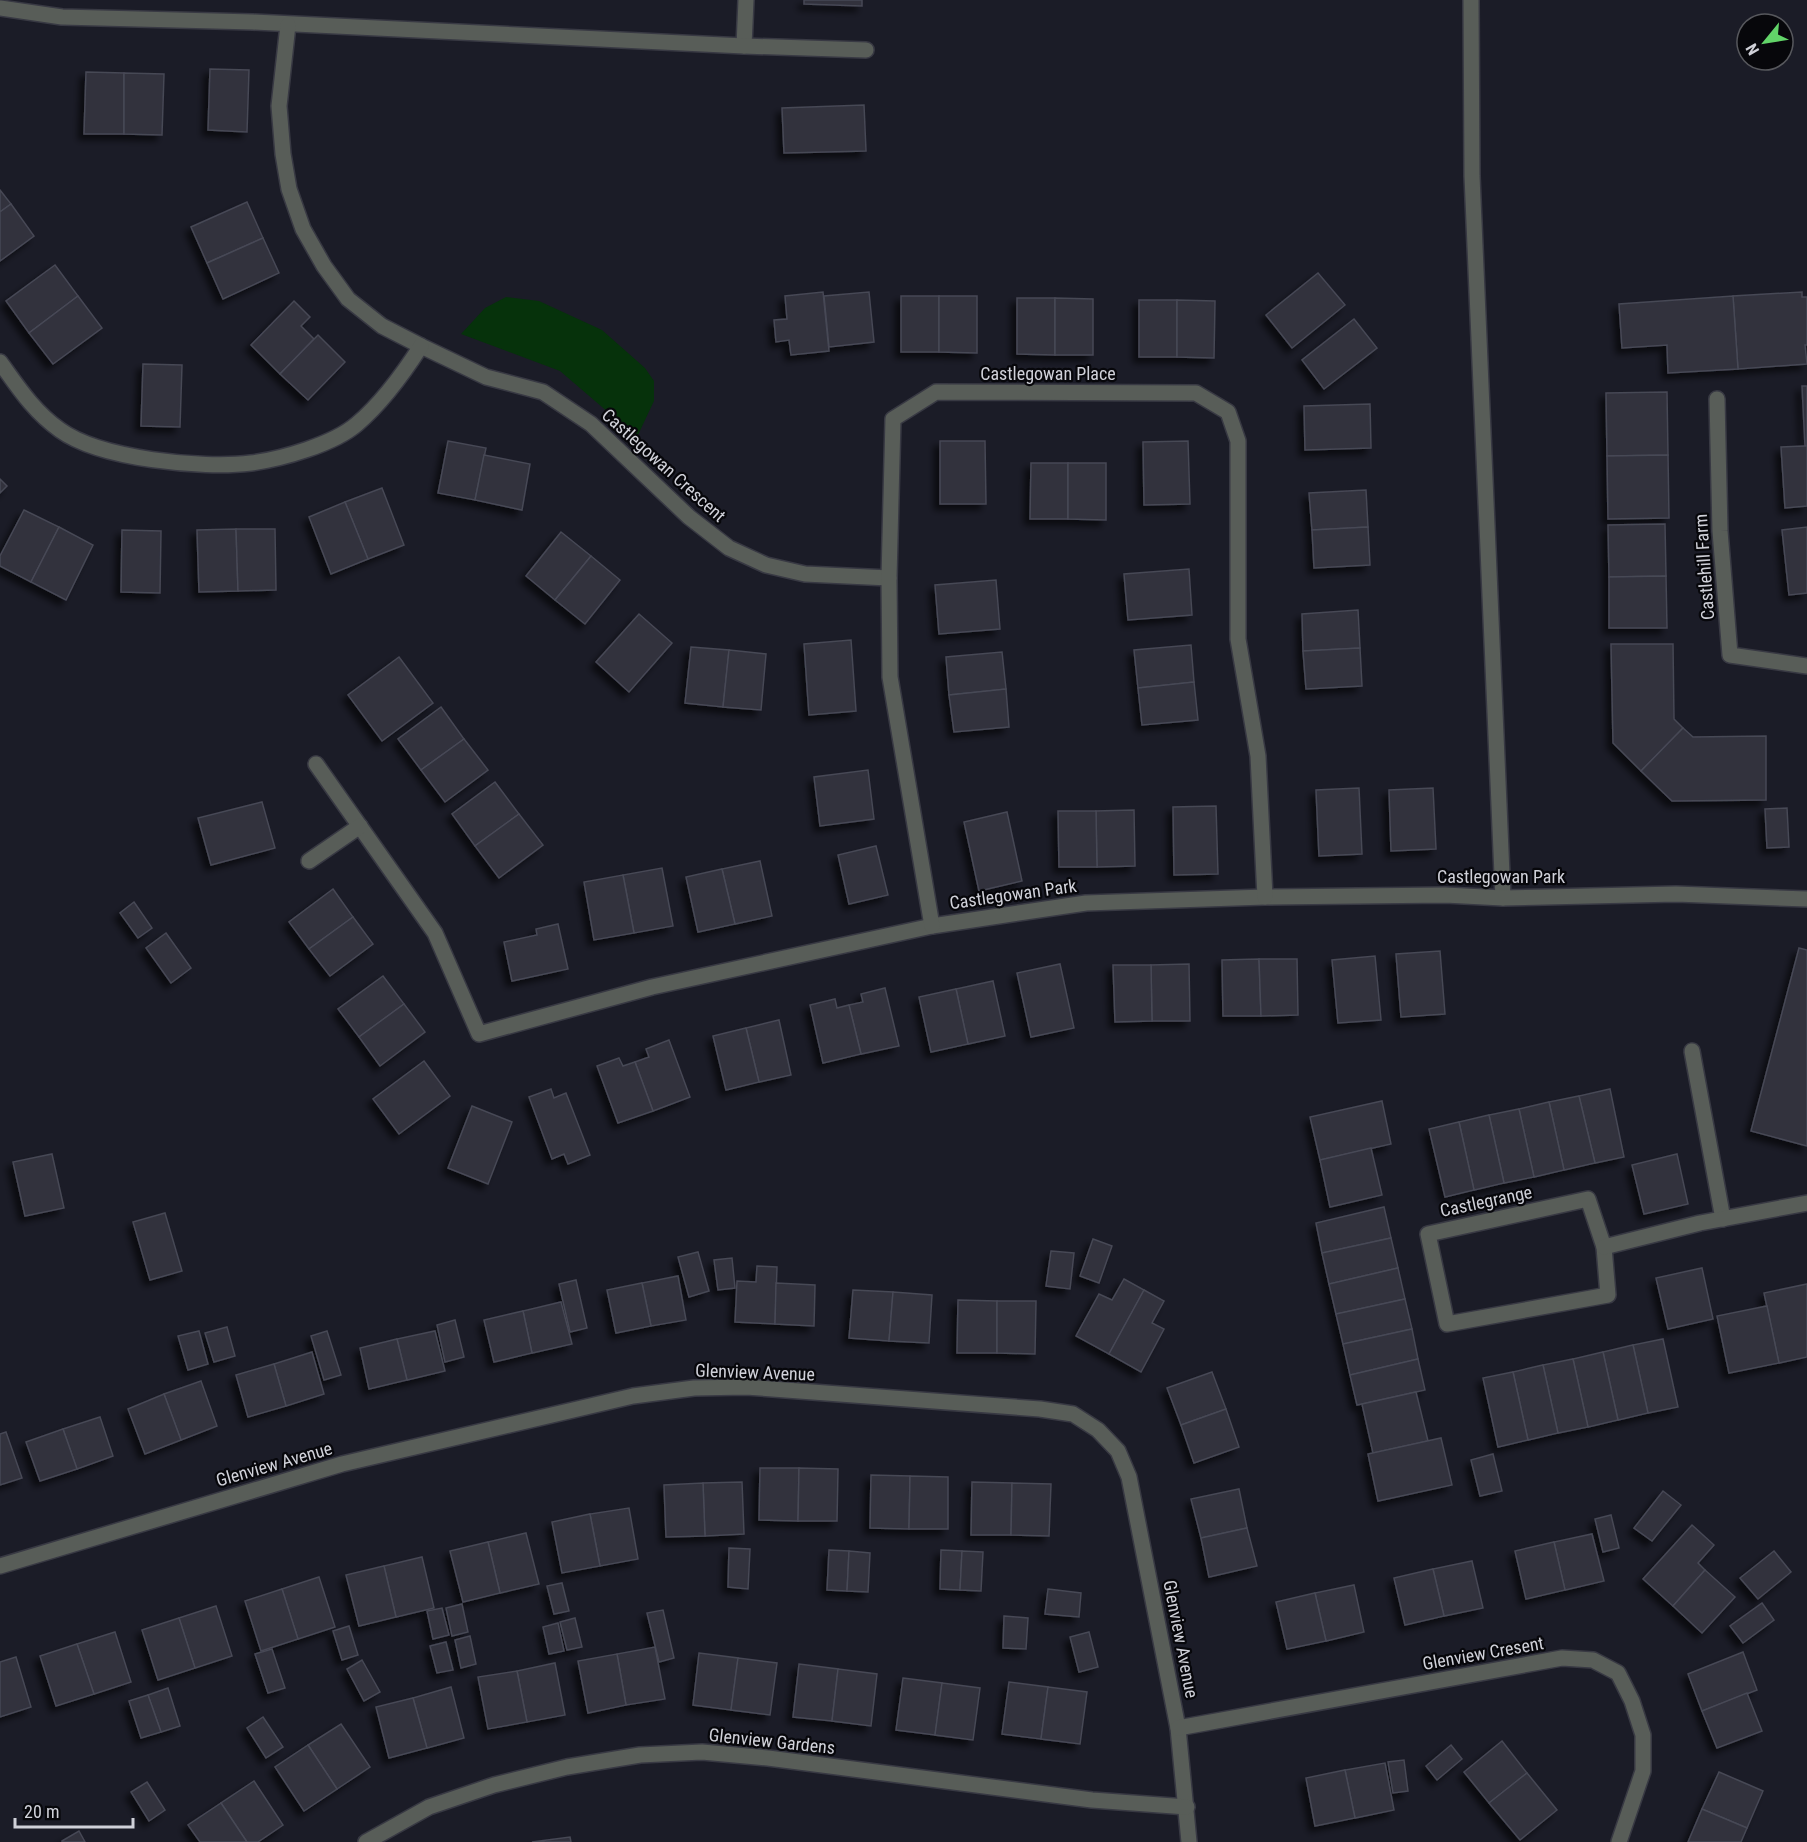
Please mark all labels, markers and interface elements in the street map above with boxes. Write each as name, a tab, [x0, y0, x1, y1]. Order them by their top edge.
north arrow	[1735, 12, 1795, 72]
text: N	[1742, 40, 1763, 58]
street label: Castlegowan Place	[980, 363, 1116, 384]
street label: Castlegowan Crescent	[598, 404, 730, 526]
street label: Castlehill Farm	[1690, 513, 1718, 621]
street label: Castlegowan Park	[1437, 866, 1565, 887]
street label: Castlegowan Park	[948, 875, 1078, 913]
street label: Castlegrange	[1438, 1181, 1534, 1221]
street label: Glenview Avenue	[695, 1359, 815, 1385]
street label: Glenview Avenue	[214, 1437, 334, 1491]
street label: Glenview Avenue	[1159, 1578, 1203, 1700]
street label: Glenview Cresent	[1421, 1632, 1545, 1674]
street label: Glenview Gardens	[708, 1724, 836, 1758]
scale bar	[15, 1791, 134, 1829]
text: 20 m	[24, 1801, 59, 1822]

